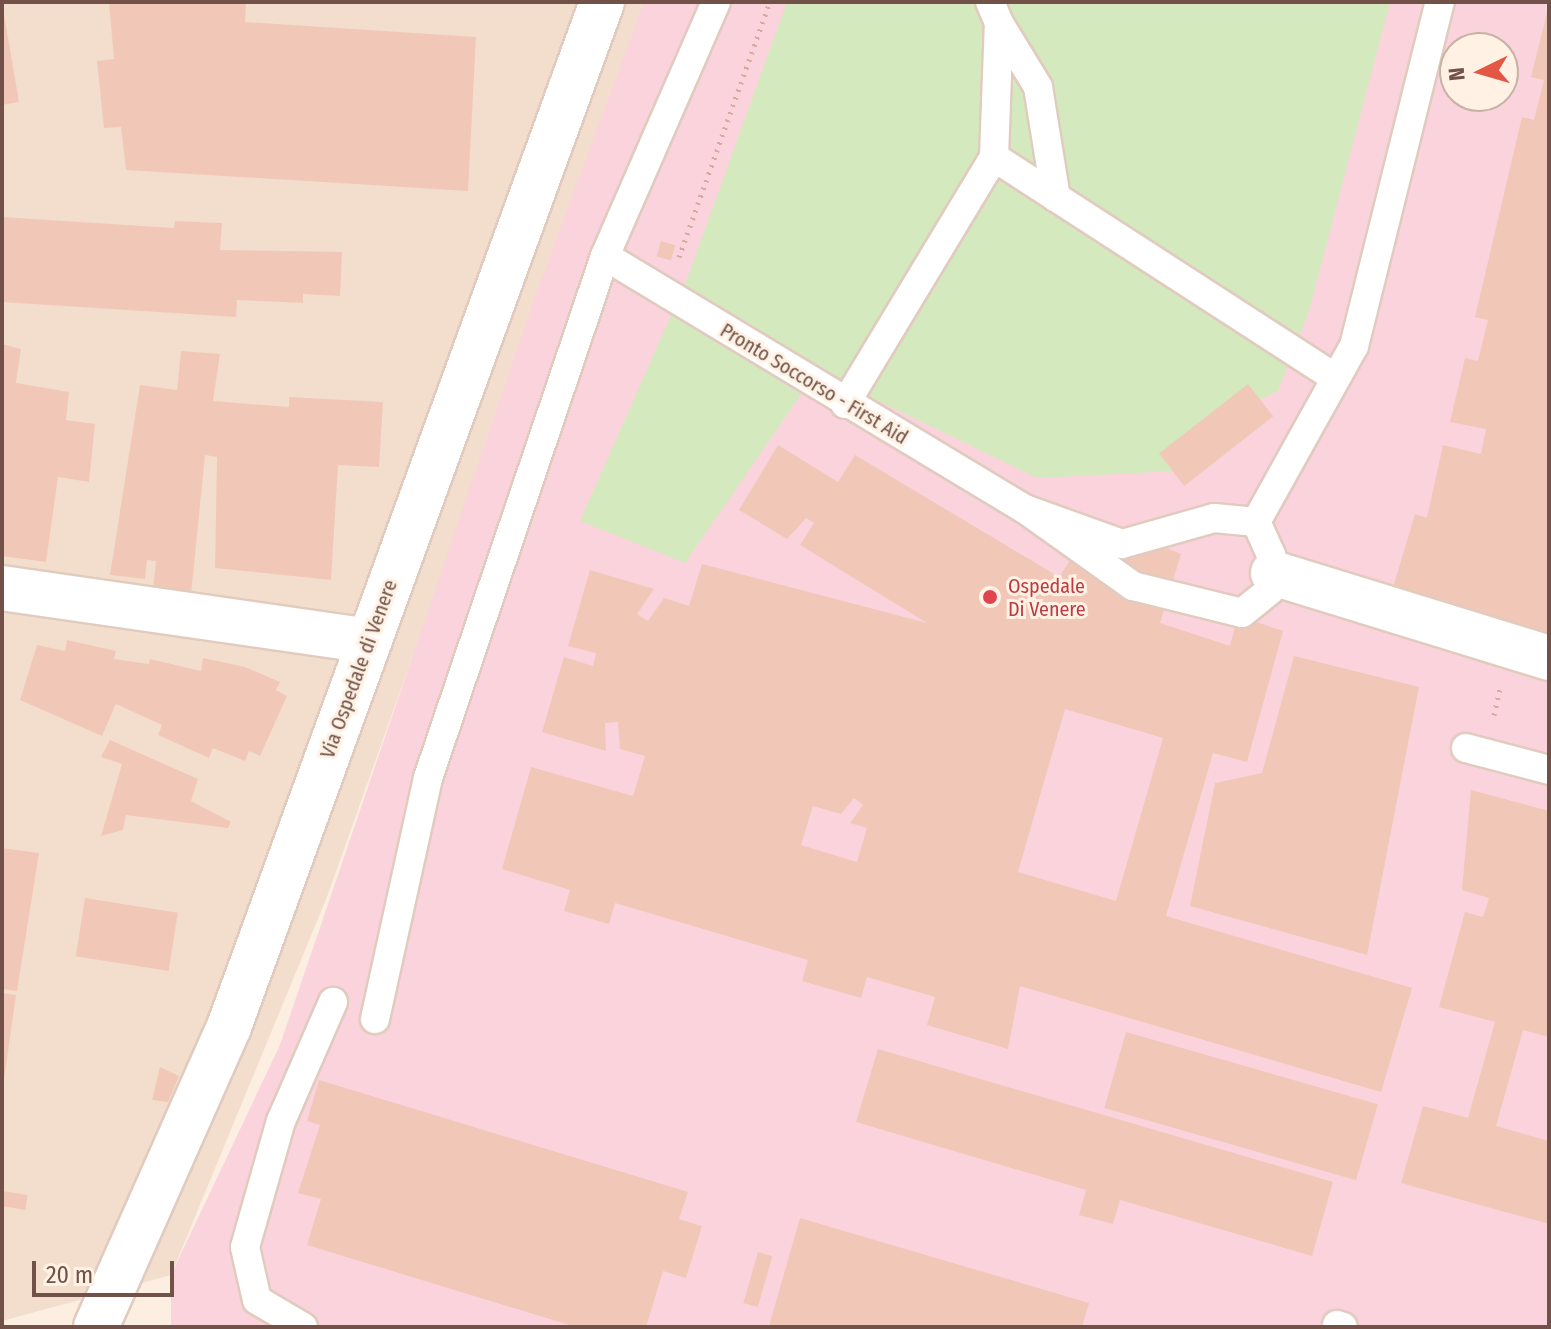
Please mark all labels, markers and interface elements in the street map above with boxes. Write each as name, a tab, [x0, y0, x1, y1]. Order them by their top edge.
north arrow	[1439, 32, 1519, 112]
text: N	[1443, 66, 1471, 82]
street label: Pronto Soccorso - First Aid	[716, 318, 912, 450]
place label: Ospedale Di Venere	[1008, 574, 1086, 621]
street label: Via Ospedale di Venere	[316, 576, 402, 762]
marker: Ospedale Di Venere	[979, 586, 1001, 608]
scale bar	[36, 1245, 178, 1295]
text: 20 m	[46, 1261, 93, 1289]

